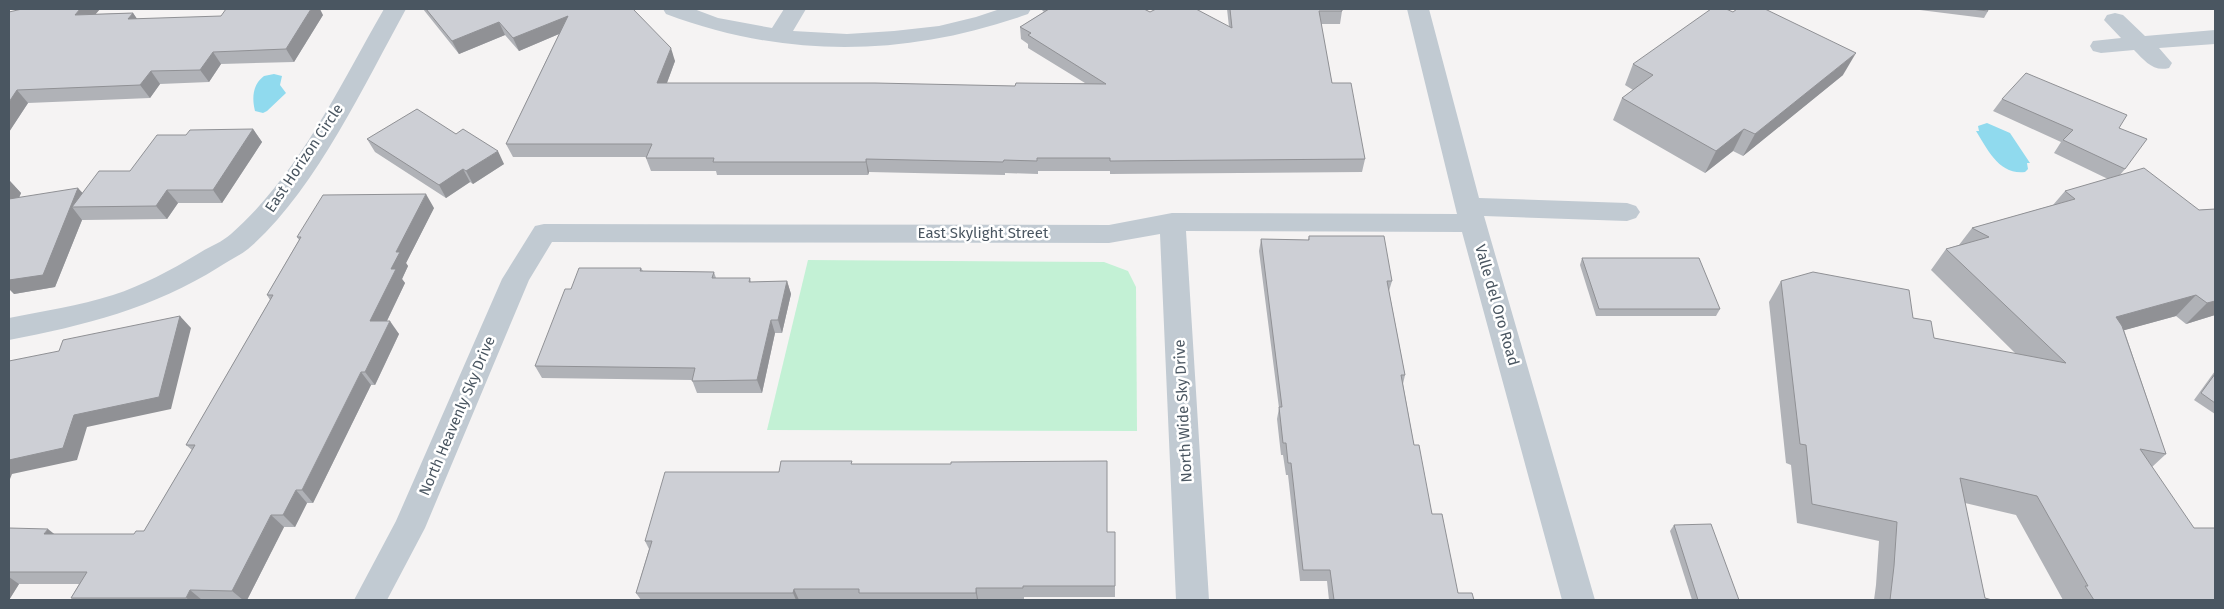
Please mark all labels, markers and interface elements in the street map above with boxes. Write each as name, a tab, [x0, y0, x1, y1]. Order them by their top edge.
street label: East Horizon Circle	[261, 100, 347, 216]
street label: East Skylight Street	[918, 224, 1049, 242]
street label: Valle del Oro Road	[1471, 242, 1523, 368]
street label: North Heavenly Sky Drive	[415, 334, 499, 498]
street label: North Wide Sky Drive	[1170, 339, 1196, 483]

